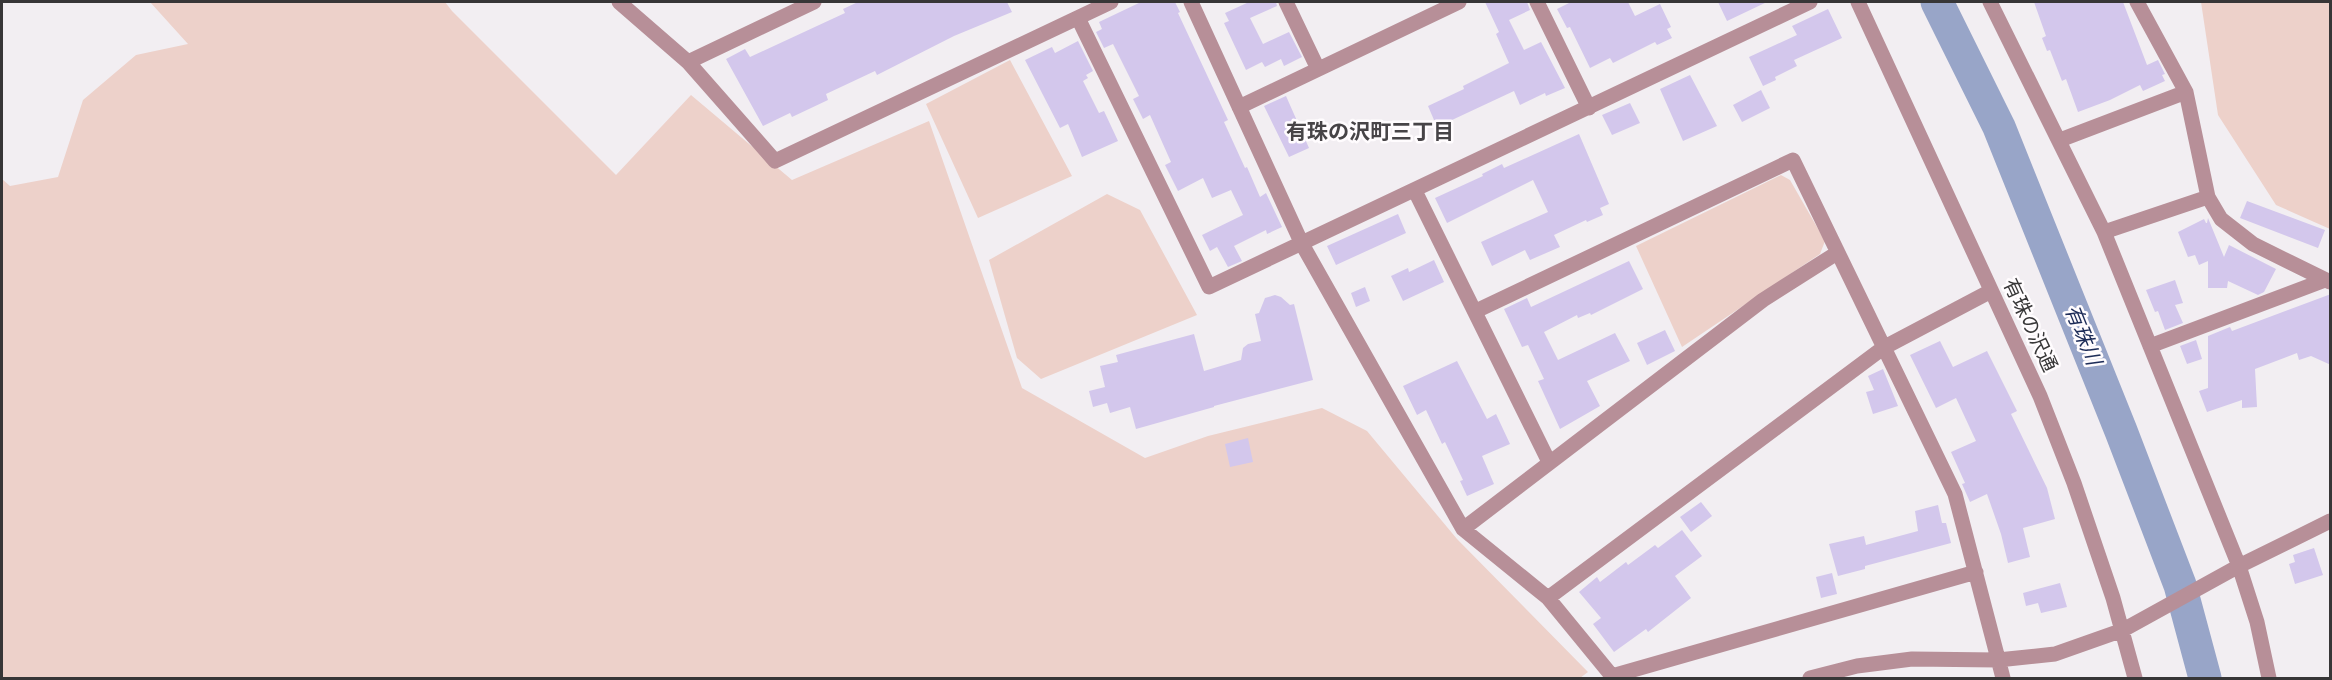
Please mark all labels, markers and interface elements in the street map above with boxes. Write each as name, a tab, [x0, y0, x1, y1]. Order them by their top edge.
district label: 有珠の沢町三丁目	[1286, 118, 1454, 146]
street label: 有珠の沢通	[1997, 274, 2063, 376]
water label: 有珠川	[2058, 301, 2109, 371]

